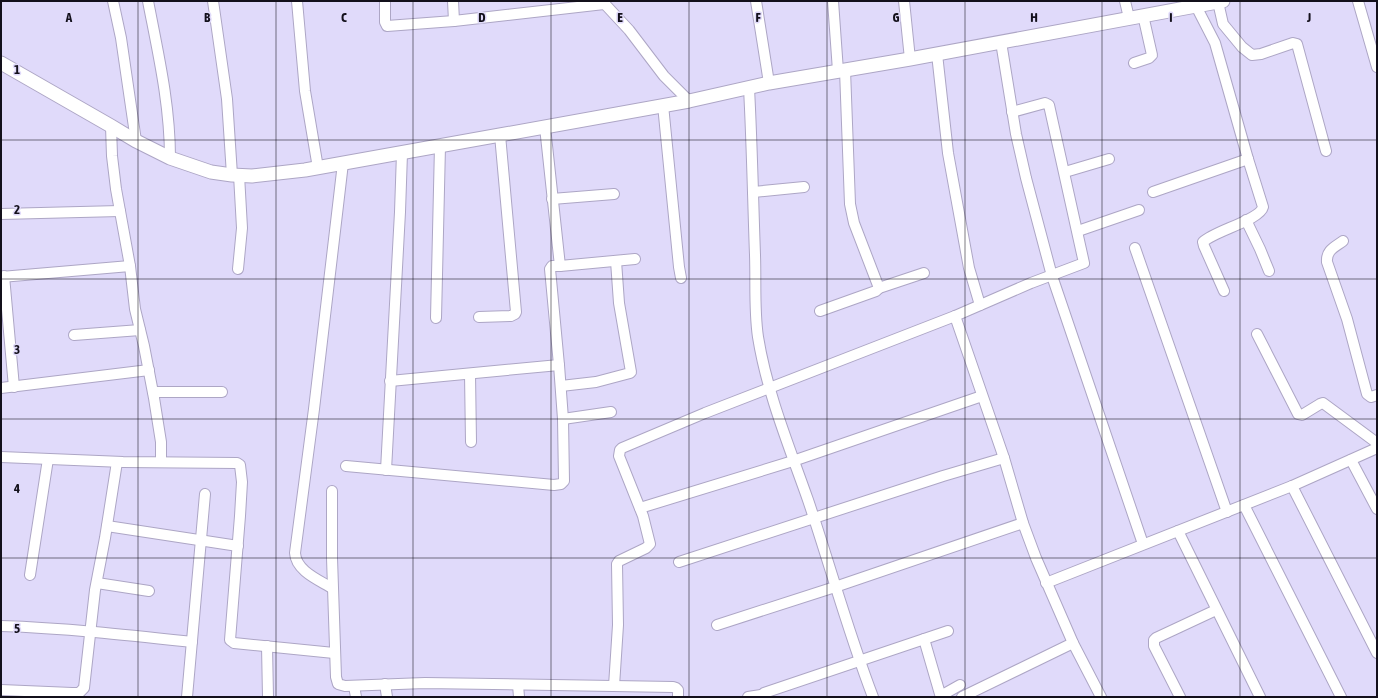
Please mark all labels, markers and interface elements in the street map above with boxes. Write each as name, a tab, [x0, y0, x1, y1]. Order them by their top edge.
text: A	[65, 10, 73, 25]
text: B	[204, 10, 211, 25]
text: C	[341, 10, 347, 25]
text: D	[478, 10, 486, 25]
text: E	[617, 10, 623, 25]
text: F	[755, 10, 761, 25]
text: G	[893, 10, 900, 25]
text: H	[1030, 10, 1038, 25]
text: I	[1169, 10, 1173, 25]
text: J	[1306, 10, 1311, 25]
text: 1	[14, 62, 20, 77]
text: 2	[14, 202, 20, 217]
text: 3	[14, 342, 20, 357]
text: 4	[13, 481, 20, 496]
text: 5	[14, 621, 20, 636]

